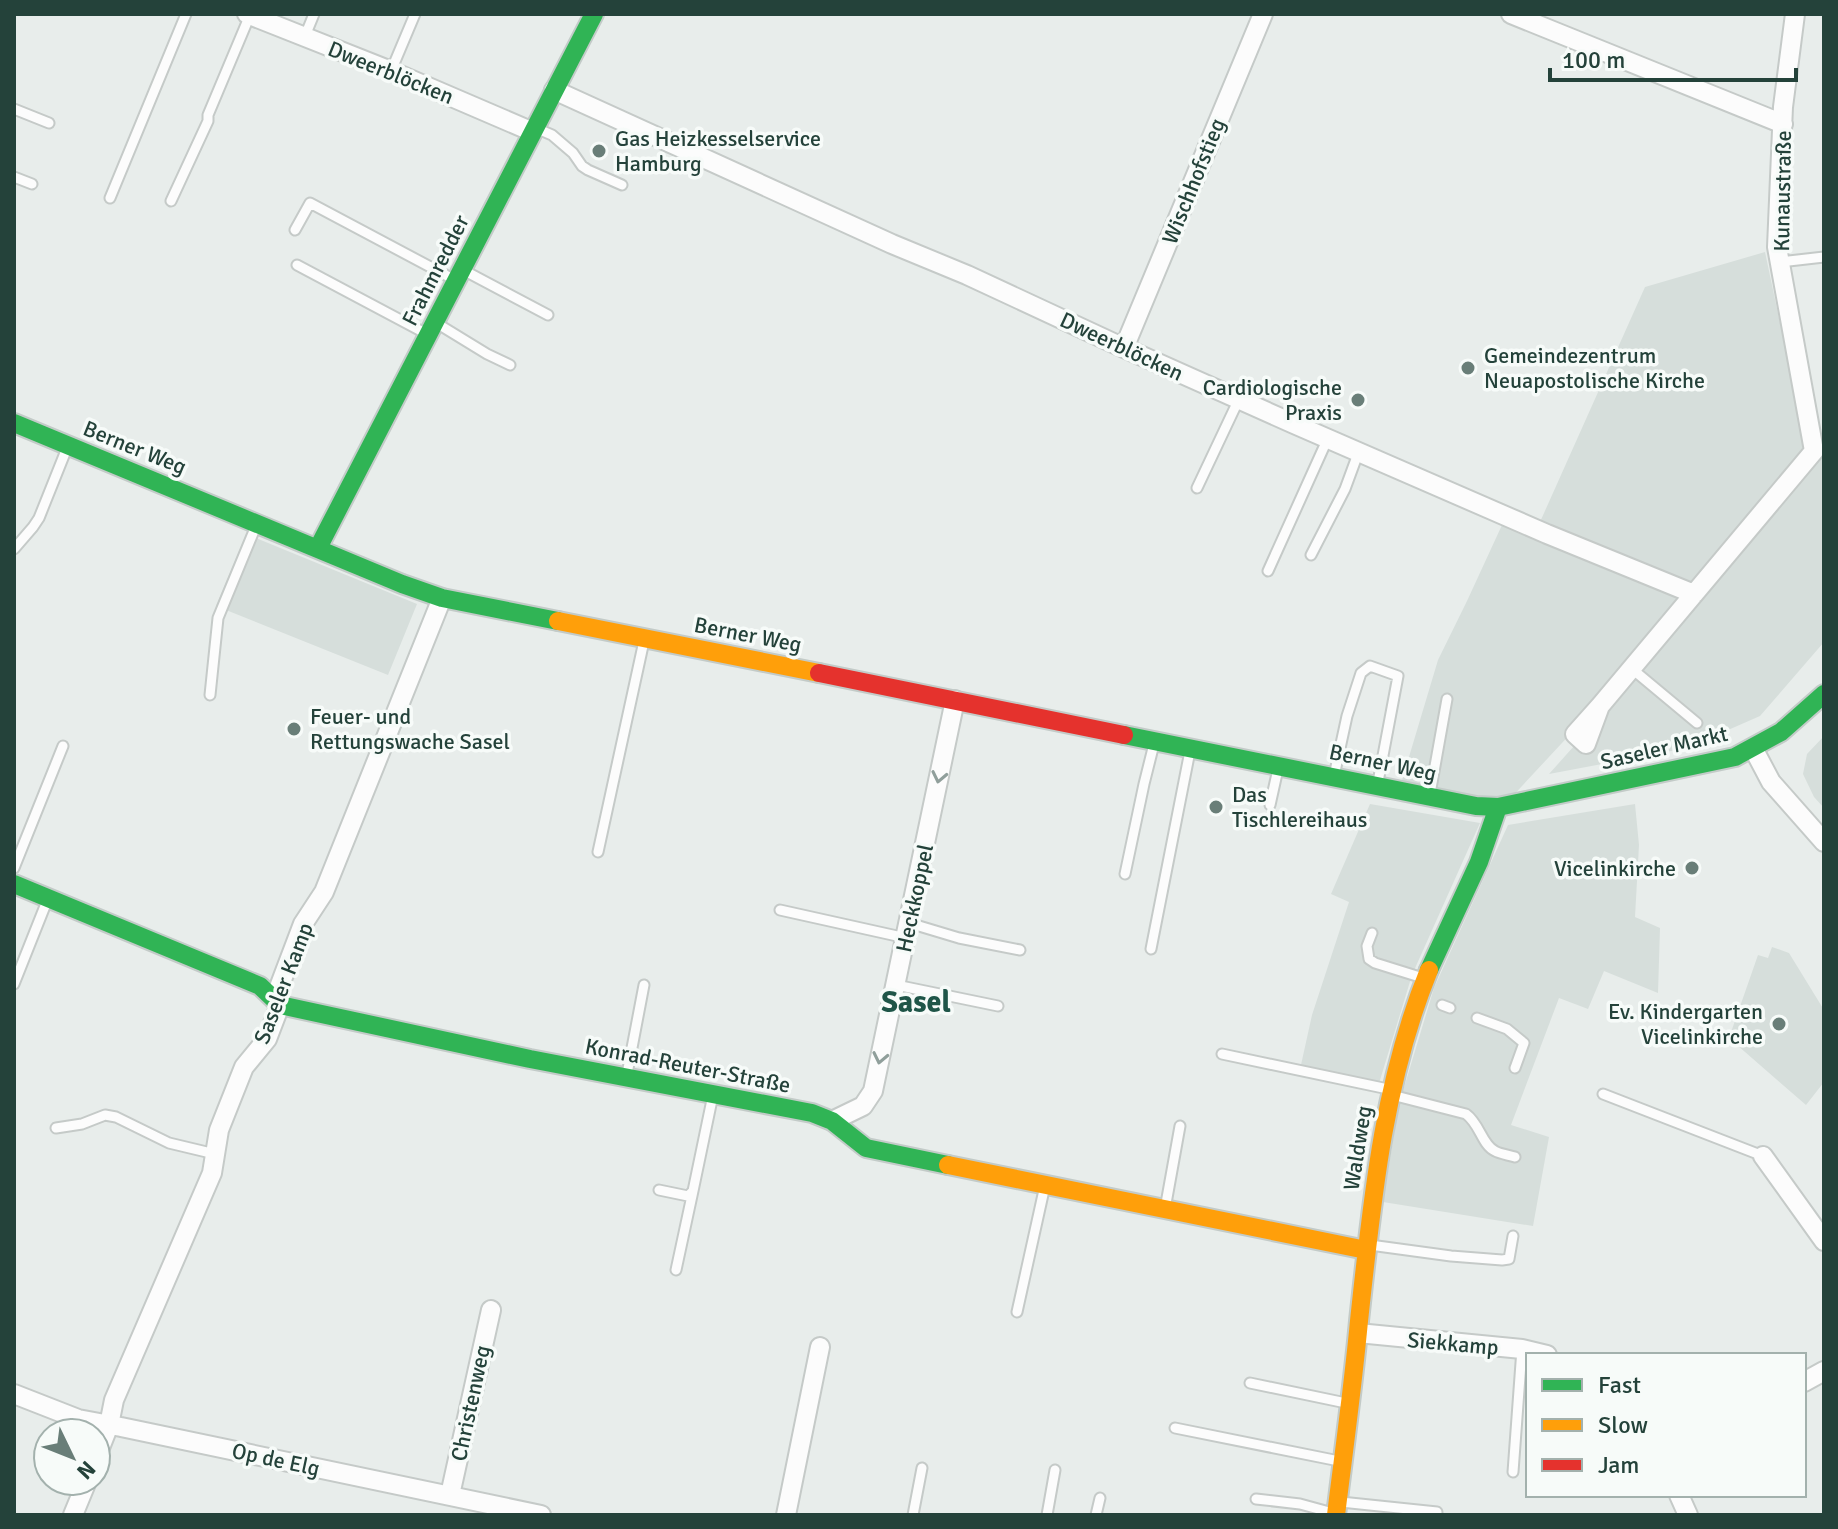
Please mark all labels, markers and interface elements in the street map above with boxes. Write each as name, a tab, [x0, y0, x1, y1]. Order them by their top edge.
scale bar	[1550, 32, 1796, 82]
street label: Dweerblöcken	[324, 35, 458, 110]
text: 100 m	[1562, 45, 1625, 75]
street label: Wischhofstieg	[1156, 114, 1231, 248]
place label: Gas Heizkesselservice Hamburg	[615, 125, 821, 177]
street label: Kunaustraße	[1768, 130, 1797, 252]
marker: Gas Heizkesselservice Hamburg	[590, 142, 608, 160]
street label: Frahmredder	[396, 210, 475, 330]
street label: Dweerblöcken	[1056, 306, 1188, 387]
place label: Gemeindezentrum Neuapostolische Kirche	[1484, 342, 1705, 394]
marker: Gemeindezentrum Neuapostolische Kirche	[1459, 359, 1477, 377]
place label: Cardiologische Praxis	[1203, 374, 1342, 426]
marker: Cardiologische Praxis	[1349, 391, 1367, 409]
street label: Berner Weg	[79, 415, 190, 480]
street label: Berner Weg	[692, 611, 804, 658]
place label: Feuer- und Rettungswache Sasel	[310, 703, 510, 755]
marker: Feuer- und Rettungswache Sasel	[285, 720, 303, 738]
street label: Saseler Markt	[1598, 720, 1731, 775]
street label: Berner Weg	[1327, 738, 1439, 787]
one-way arrow	[931, 769, 948, 783]
place label: Das Tischlereihaus	[1232, 781, 1367, 833]
marker: Das Tischlereihaus	[1207, 798, 1225, 816]
street label: Heckkoppel	[890, 841, 939, 955]
place label: Vicelinkirche	[1554, 855, 1676, 882]
marker: Vicelinkirche	[1683, 859, 1701, 877]
street label: Saseler Kamp	[248, 919, 319, 1048]
district label: Sasel	[881, 984, 951, 1021]
place label: Ev. Kindergarten Vicelinkirche	[1608, 998, 1763, 1050]
marker: Ev. Kindergarten Vicelinkirche	[1770, 1015, 1788, 1033]
street label: Konrad-Reuter-Straße	[583, 1032, 793, 1099]
one-way arrow	[872, 1051, 889, 1065]
street label: Waldweg	[1337, 1104, 1377, 1192]
street label: Siekkamp	[1406, 1326, 1500, 1361]
street label: Christenweg	[445, 1343, 496, 1463]
legend	[1526, 1353, 1806, 1497]
text: Fast	[1598, 1370, 1641, 1400]
text: Slow	[1598, 1410, 1648, 1440]
north arrow	[32, 1417, 112, 1497]
street label: Op de Elg	[230, 1437, 322, 1482]
text: Jam	[1598, 1450, 1639, 1480]
text: N	[71, 1455, 101, 1485]

